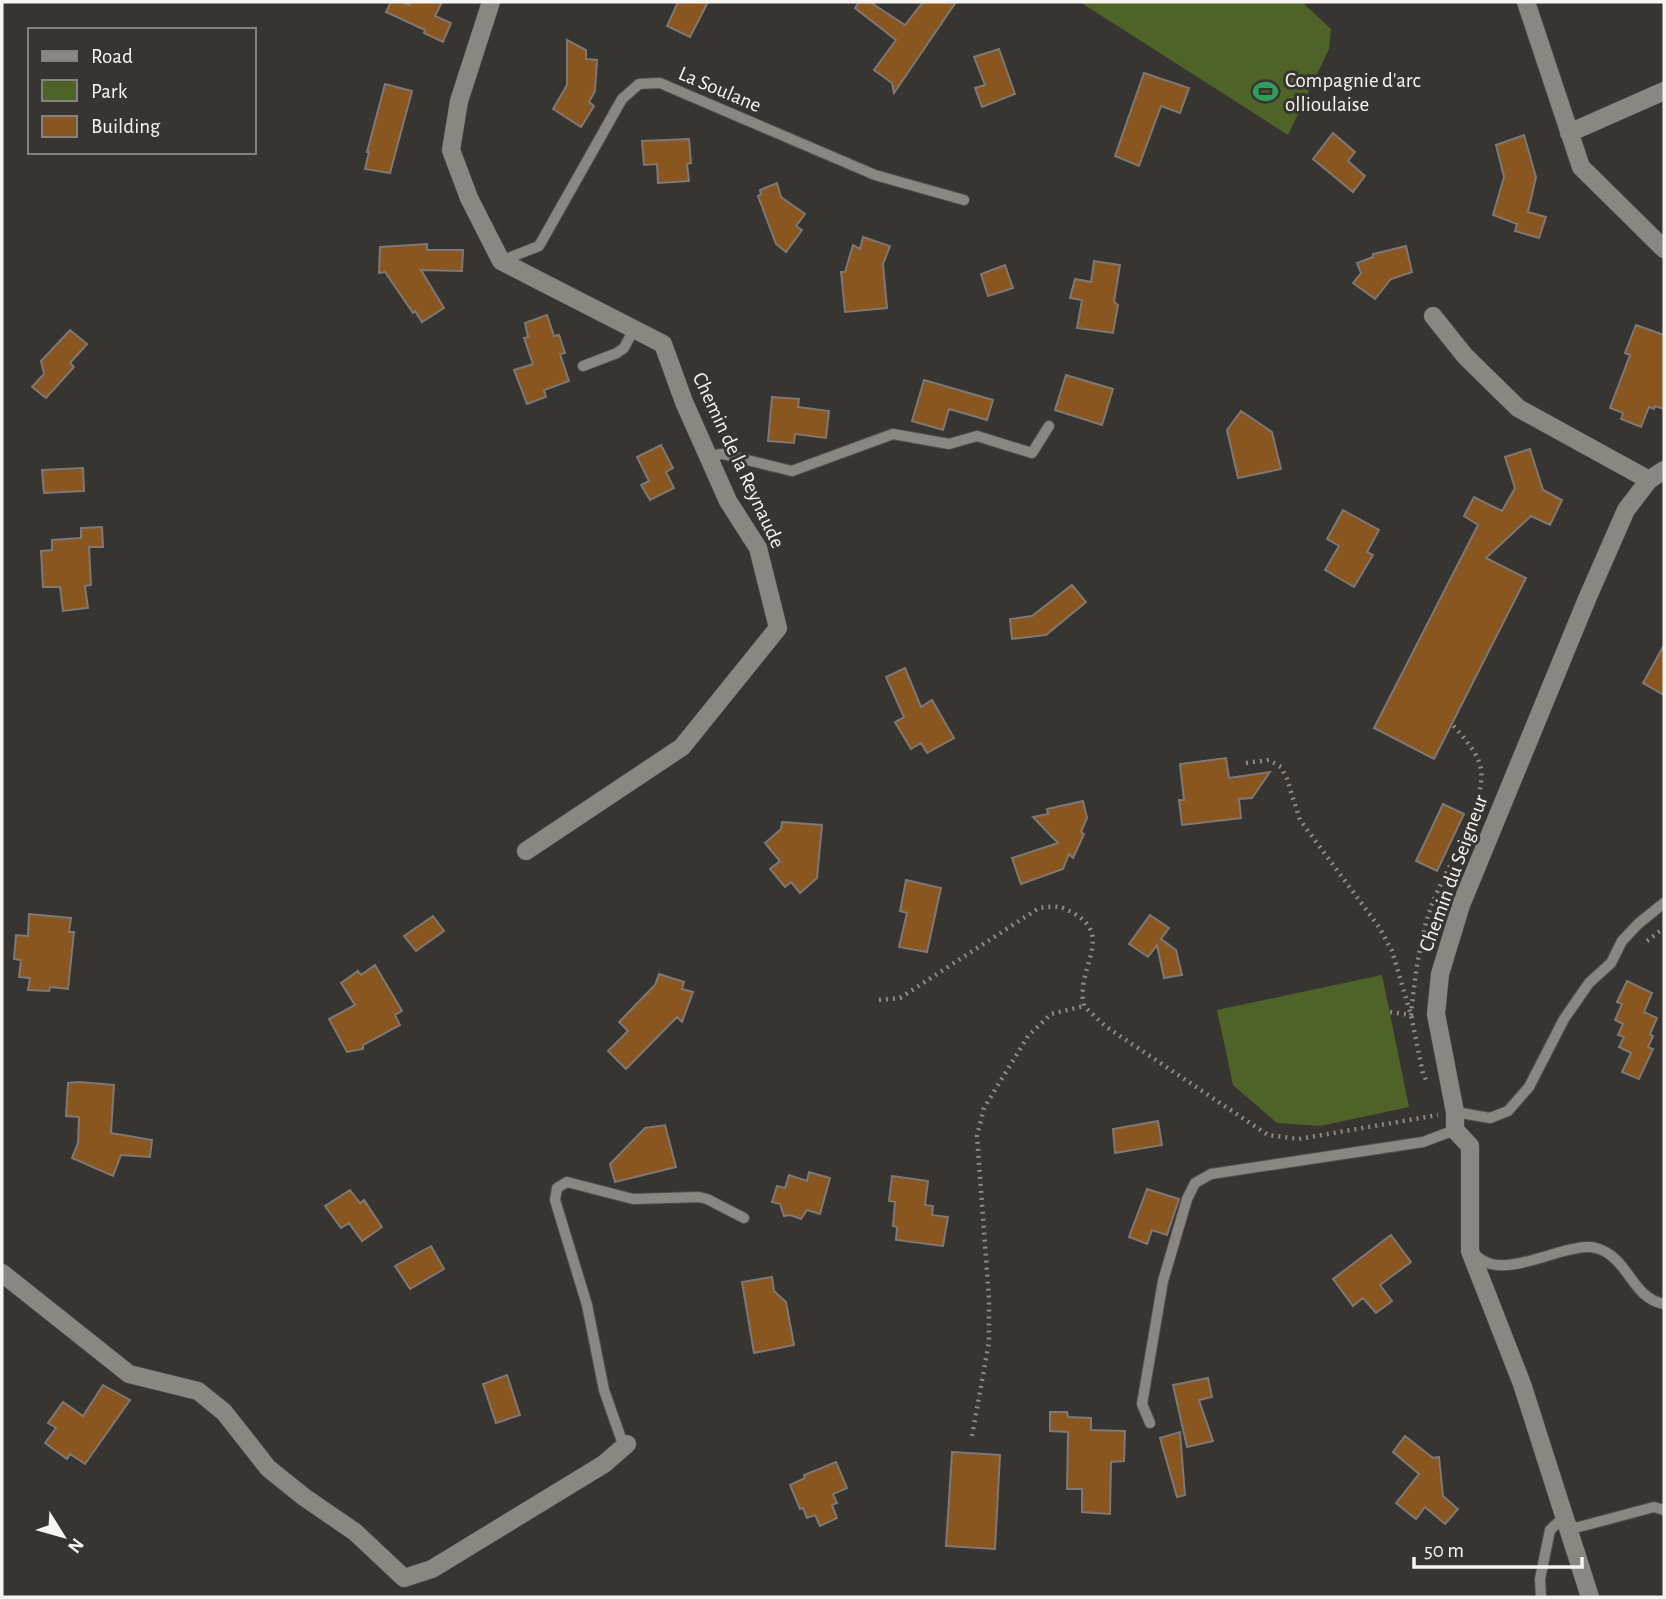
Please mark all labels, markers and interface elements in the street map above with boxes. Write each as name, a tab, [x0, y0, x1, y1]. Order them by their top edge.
legend	[28, 28, 256, 154]
text: Road	[91, 46, 133, 67]
street label: La Soulane	[675, 63, 764, 116]
place label: Compagnie d'arc ollioulaise	[1285, 70, 1421, 115]
sports icon: Compagnie d'arc ollioulaise	[1251, 78, 1279, 106]
text: Park	[91, 81, 128, 102]
text: Building	[91, 116, 161, 137]
street label: Chemin de la Reynaude	[689, 369, 789, 551]
street label: Chemin du Seigneur	[1415, 792, 1492, 954]
north arrow	[28, 1501, 98, 1571]
scale bar	[1414, 1526, 1582, 1570]
text: N	[64, 1534, 87, 1556]
text: 50 m	[1424, 1540, 1464, 1561]

